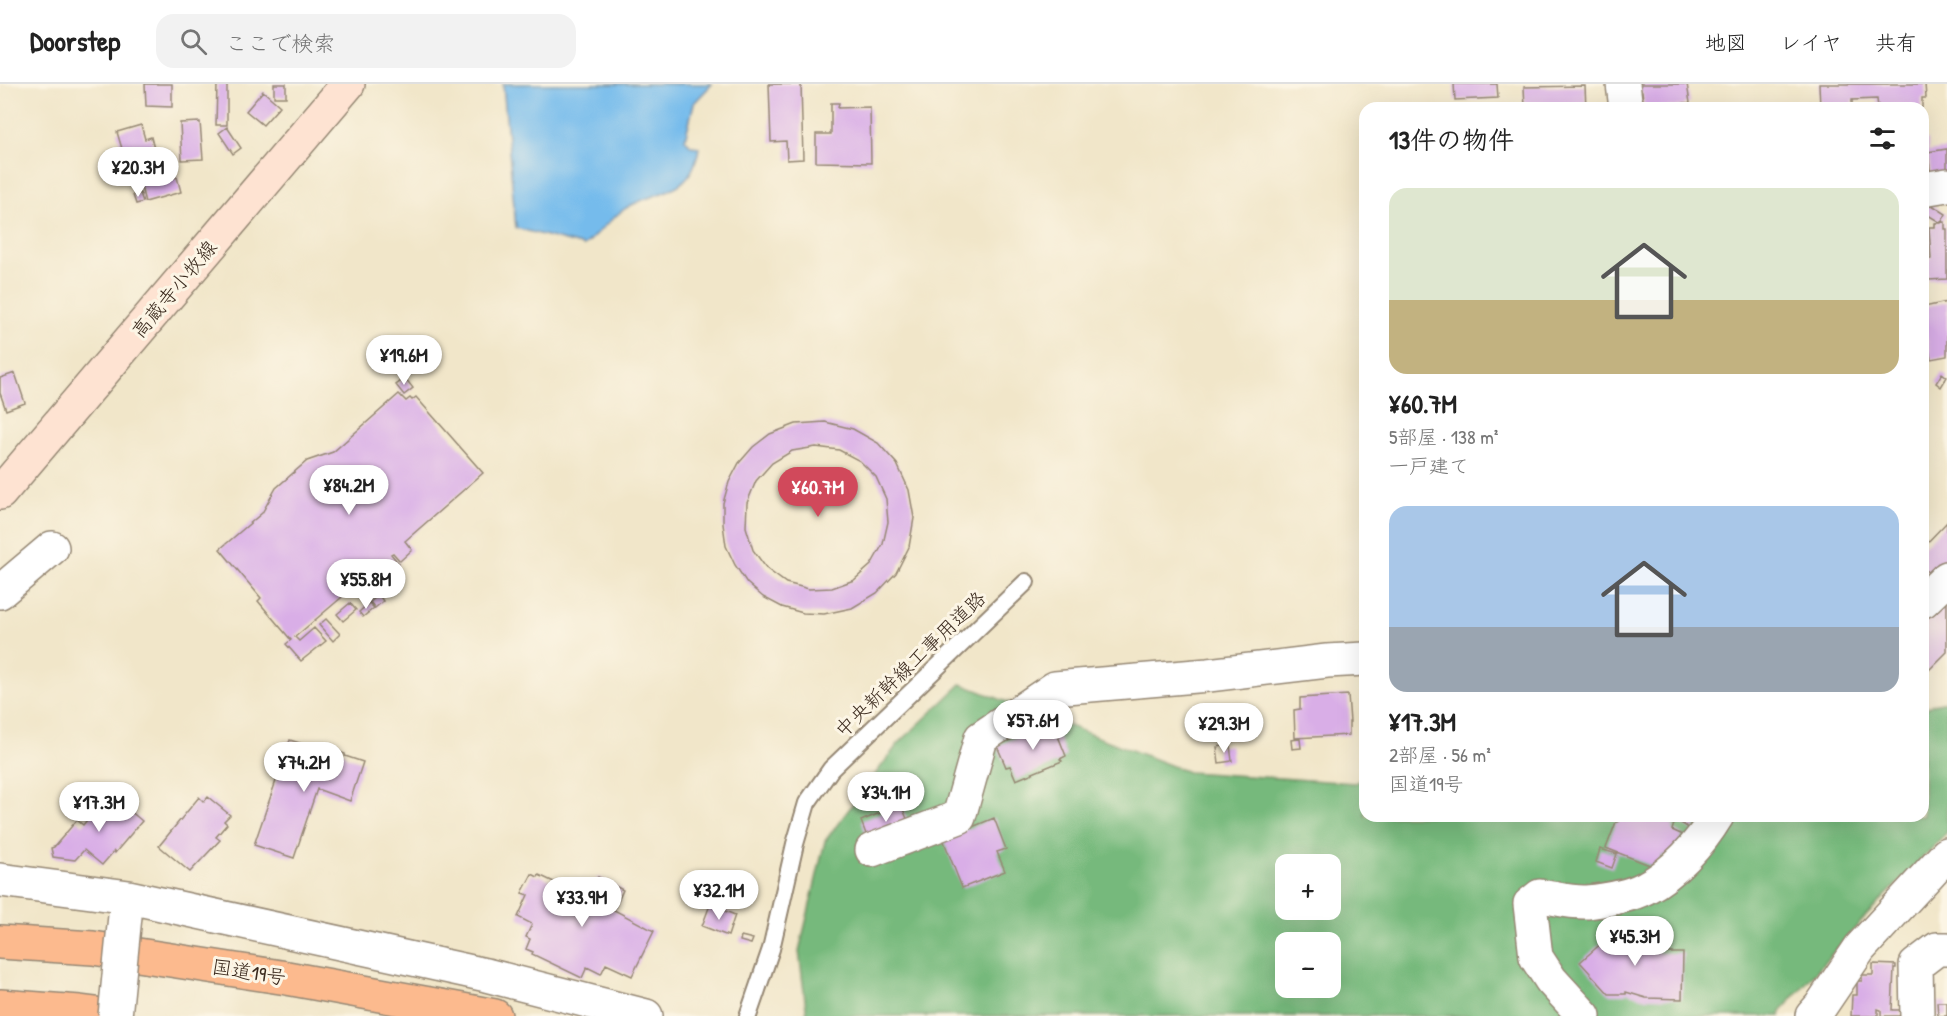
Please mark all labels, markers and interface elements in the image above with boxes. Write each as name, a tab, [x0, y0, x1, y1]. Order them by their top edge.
search box	[156, 14, 576, 68]
text: Doorstep	[30, 22, 120, 60]
icon: search	[177, 25, 210, 58]
text: ここで検索	[225, 28, 335, 58]
text: 地図	[1705, 28, 1747, 57]
text: レイヤ	[1780, 28, 1842, 57]
text: 共有	[1875, 28, 1917, 57]
text: 13件の物件	[1389, 122, 1514, 157]
icon: filters	[1866, 122, 1899, 155]
pin: ¥20.3M	[89, 147, 187, 198]
text: ¥20.3M	[112, 153, 164, 180]
icon: home	[1590, 227, 1698, 335]
street label: 高蔵寺小牧線	[125, 234, 223, 343]
pin: ¥19.6M	[355, 335, 453, 386]
text: ¥19.6M	[380, 341, 428, 368]
text: ¥60.7M	[1389, 386, 1457, 421]
text: 5部屋 · 138 m²	[1389, 423, 1498, 450]
text: 一戸建て	[1389, 452, 1469, 479]
pin: ¥84.2M	[300, 465, 398, 516]
pin: ¥60.7M	[769, 467, 867, 518]
text: ¥84.2M	[324, 471, 374, 498]
text: ¥60.7M	[792, 473, 844, 500]
icon: home	[1590, 545, 1698, 653]
pin: ¥55.8M	[317, 559, 415, 610]
text: ¥55.8M	[340, 565, 392, 592]
street label: 中央新幹線工事用道路	[828, 584, 991, 743]
pin: ¥57.6M	[984, 700, 1082, 751]
pin: ¥29.3M	[1175, 703, 1273, 754]
text: ¥17.3M	[1389, 704, 1456, 739]
text: ¥57.6M	[1007, 706, 1059, 733]
text: ¥29.3M	[1198, 709, 1250, 736]
text: 2部屋 · 56 m²	[1389, 741, 1491, 768]
pin: ¥74.2M	[255, 742, 353, 793]
text: ¥74.2M	[278, 748, 330, 775]
text: 国道19号	[1389, 770, 1464, 797]
pin: ¥34.1M	[837, 772, 935, 823]
text: ¥34.1M	[861, 778, 911, 805]
pin: ¥17.3M	[50, 782, 148, 833]
text: ¥17.3M	[73, 788, 125, 815]
map controls	[1275, 854, 1341, 998]
button: +	[1275, 854, 1341, 920]
pin: ¥32.1M	[670, 870, 768, 921]
text: ¥32.1M	[693, 876, 745, 903]
pin: ¥33.9M	[533, 877, 631, 928]
text: ¥33.9M	[557, 883, 607, 910]
pin: ¥45.3M	[1586, 916, 1684, 967]
text: ¥45.3M	[1610, 922, 1660, 949]
button: −	[1275, 932, 1341, 998]
street label: 国道19号	[210, 952, 288, 991]

